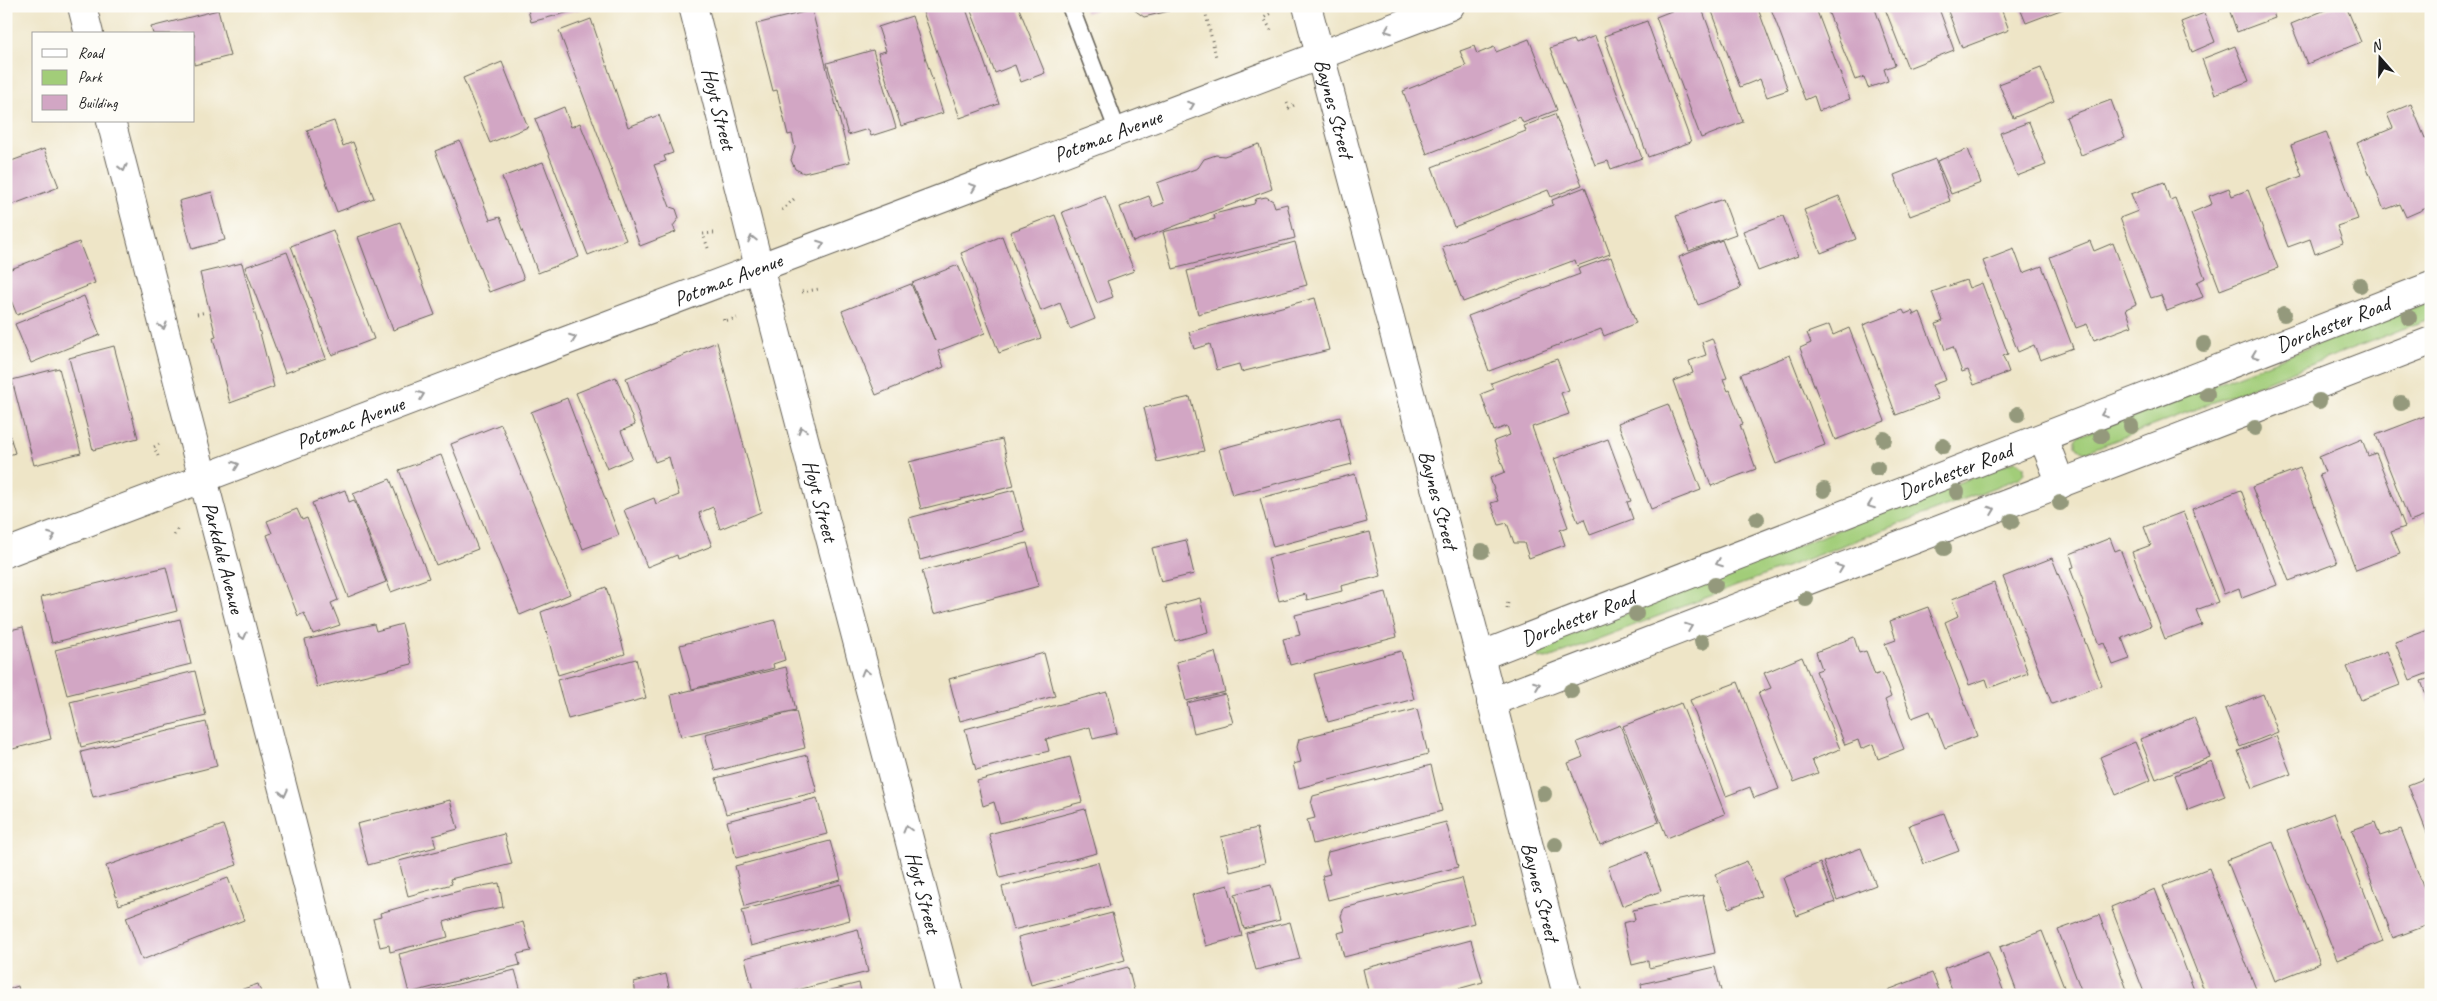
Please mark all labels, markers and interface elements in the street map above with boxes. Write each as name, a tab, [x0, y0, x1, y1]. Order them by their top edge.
one-way arrow	[1384, 24, 1393, 34]
legend	[32, 32, 195, 122]
north arrow	[2354, 32, 2404, 82]
text: N	[2369, 36, 2385, 56]
text: Road	[78, 44, 105, 63]
street label: Baynes Street	[1309, 56, 1361, 164]
street label: Hoyt Street	[696, 65, 742, 154]
text: Park	[78, 68, 103, 87]
text: Building	[78, 94, 118, 113]
one-way arrow	[1186, 101, 1194, 111]
street label: Potomac Avenue	[1050, 103, 1166, 168]
one-way arrow	[118, 164, 128, 172]
one-way arrow	[968, 183, 977, 193]
one-way arrow	[747, 235, 758, 244]
one-way arrow	[816, 240, 825, 250]
street label: Potomac Avenue	[670, 247, 787, 312]
street label: Dorchester Road	[2272, 289, 2397, 358]
one-way arrow	[158, 321, 168, 329]
one-way arrow	[568, 334, 577, 344]
one-way arrow	[2251, 349, 2260, 359]
street label: Potomac Avenue	[292, 390, 409, 455]
one-way arrow	[416, 391, 425, 401]
one-way arrow	[2100, 408, 2108, 418]
one-way arrow	[797, 426, 808, 435]
street label: Dorchester Road	[1895, 436, 2019, 505]
street label: Baynes Street	[1413, 448, 1465, 555]
street label: Hoyt Street	[797, 457, 844, 547]
one-way arrow	[231, 461, 240, 471]
street label: Parkdale Avenue	[197, 499, 251, 617]
one-way arrow	[1867, 499, 1875, 509]
one-way arrow	[1987, 506, 1996, 516]
one-way arrow	[47, 532, 56, 542]
one-way arrow	[1715, 557, 1724, 568]
one-way arrow	[1835, 564, 1844, 574]
street label: Dorchester Road	[1517, 583, 1642, 652]
one-way arrow	[1684, 622, 1692, 632]
one-way arrow	[237, 631, 248, 640]
one-way arrow	[861, 668, 871, 677]
one-way arrow	[1532, 681, 1541, 691]
one-way arrow	[278, 789, 289, 798]
one-way arrow	[902, 825, 913, 834]
street label: Baynes Street	[1515, 840, 1566, 947]
street label: Hoyt Street	[900, 849, 947, 938]

